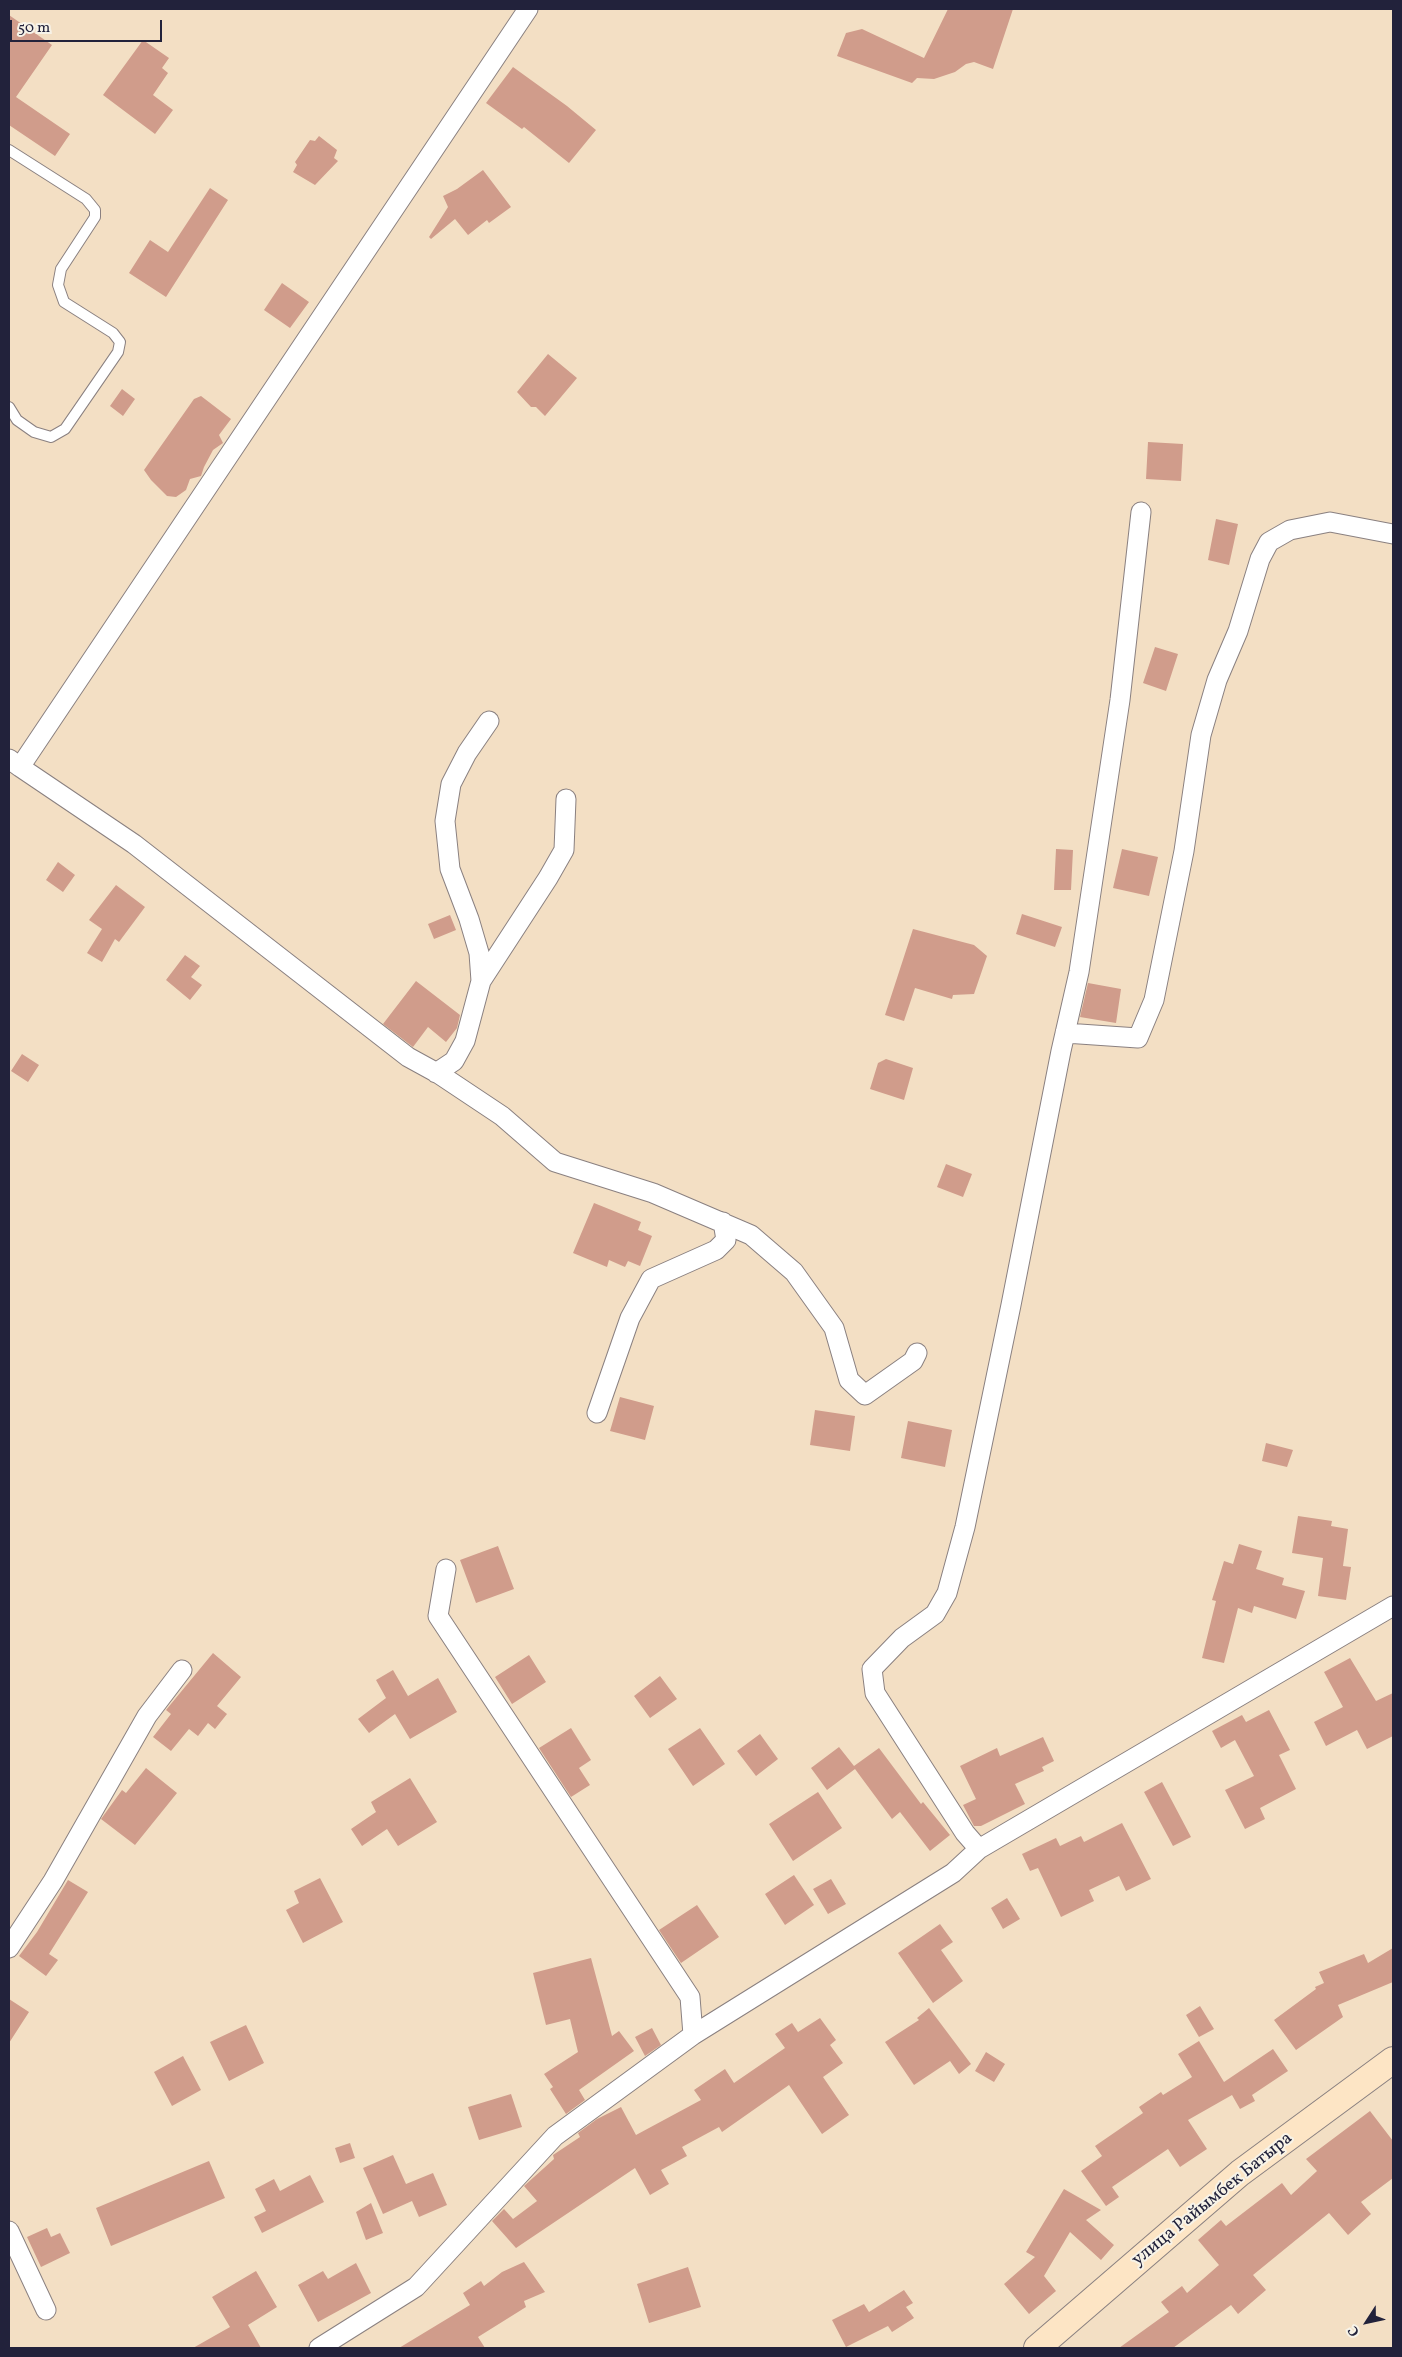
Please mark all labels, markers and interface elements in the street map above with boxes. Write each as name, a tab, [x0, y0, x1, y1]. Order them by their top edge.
scale bar	[12, 10, 165, 42]
text: 50 m	[18, 18, 50, 39]
street label: улица Райымбек Батыра	[1128, 2128, 1298, 2272]
north arrow	[1342, 2297, 1392, 2347]
text: С	[1344, 2322, 1365, 2340]

